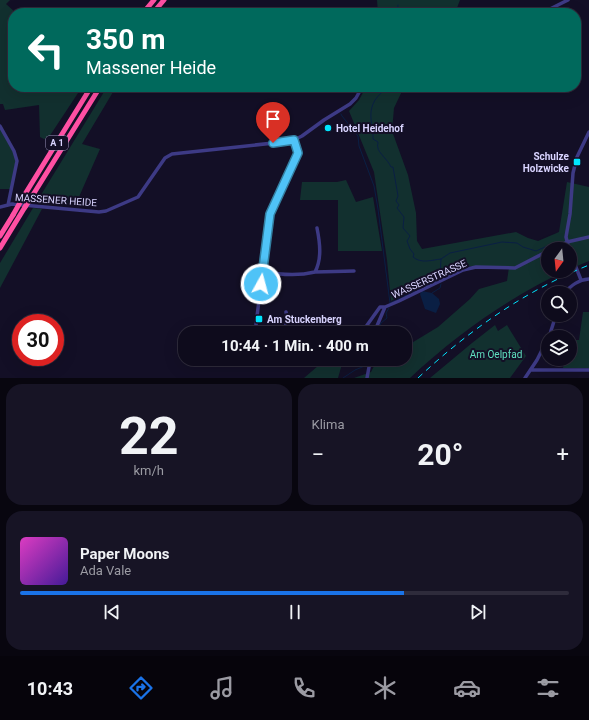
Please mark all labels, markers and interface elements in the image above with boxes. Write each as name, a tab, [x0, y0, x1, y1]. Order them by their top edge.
text: 350 m	[86, 23, 165, 56]
icon: left	[20, 24, 72, 76]
text: Massener Heide	[86, 57, 216, 78]
pin	[256, 102, 290, 143]
icon: arrive	[262, 108, 284, 130]
marker: Hotel Heidehof	[323, 123, 333, 133]
place label: Hotel Heidehof	[336, 123, 404, 134]
road number: A 1	[46, 136, 68, 150]
place label: Schulze Holzwicke	[523, 151, 570, 174]
marker: Schulze Holzwicke	[572, 157, 582, 167]
street label: MASSENER HEIDE	[15, 192, 98, 208]
north arrow	[541, 242, 577, 278]
map controls	[541, 242, 577, 366]
street label: WASSERSTRASSE	[390, 257, 469, 301]
position arrow	[240, 263, 282, 305]
button: search	[541, 286, 577, 322]
speed limit sign: 30	[12, 314, 64, 366]
marker: Am Stuckenberg	[254, 314, 264, 324]
place label: Am Stuckenberg	[267, 314, 342, 325]
button: layers	[541, 330, 577, 366]
text: 10:44 · 1 Min. · 400 m	[221, 337, 369, 355]
park label: Am Oelpfad	[470, 349, 522, 360]
text: 22	[119, 406, 179, 467]
text: Klima	[312, 417, 344, 432]
text: 20°	[417, 437, 463, 472]
text: −	[312, 442, 324, 467]
text: +	[557, 442, 569, 467]
text: km/h	[133, 463, 164, 478]
text: Paper Moons	[80, 545, 170, 563]
text: Ada Vale	[80, 563, 131, 578]
icon: previous	[101, 601, 123, 623]
icon: pause	[284, 601, 306, 623]
icon: next	[467, 601, 489, 623]
icon: directions	[127, 674, 155, 702]
icon: music	[208, 674, 236, 702]
icon: phone	[290, 674, 318, 702]
icon: climate	[371, 674, 399, 702]
icon: car	[453, 674, 481, 702]
icon: filters	[534, 674, 562, 702]
text: 10:43	[27, 678, 73, 699]

